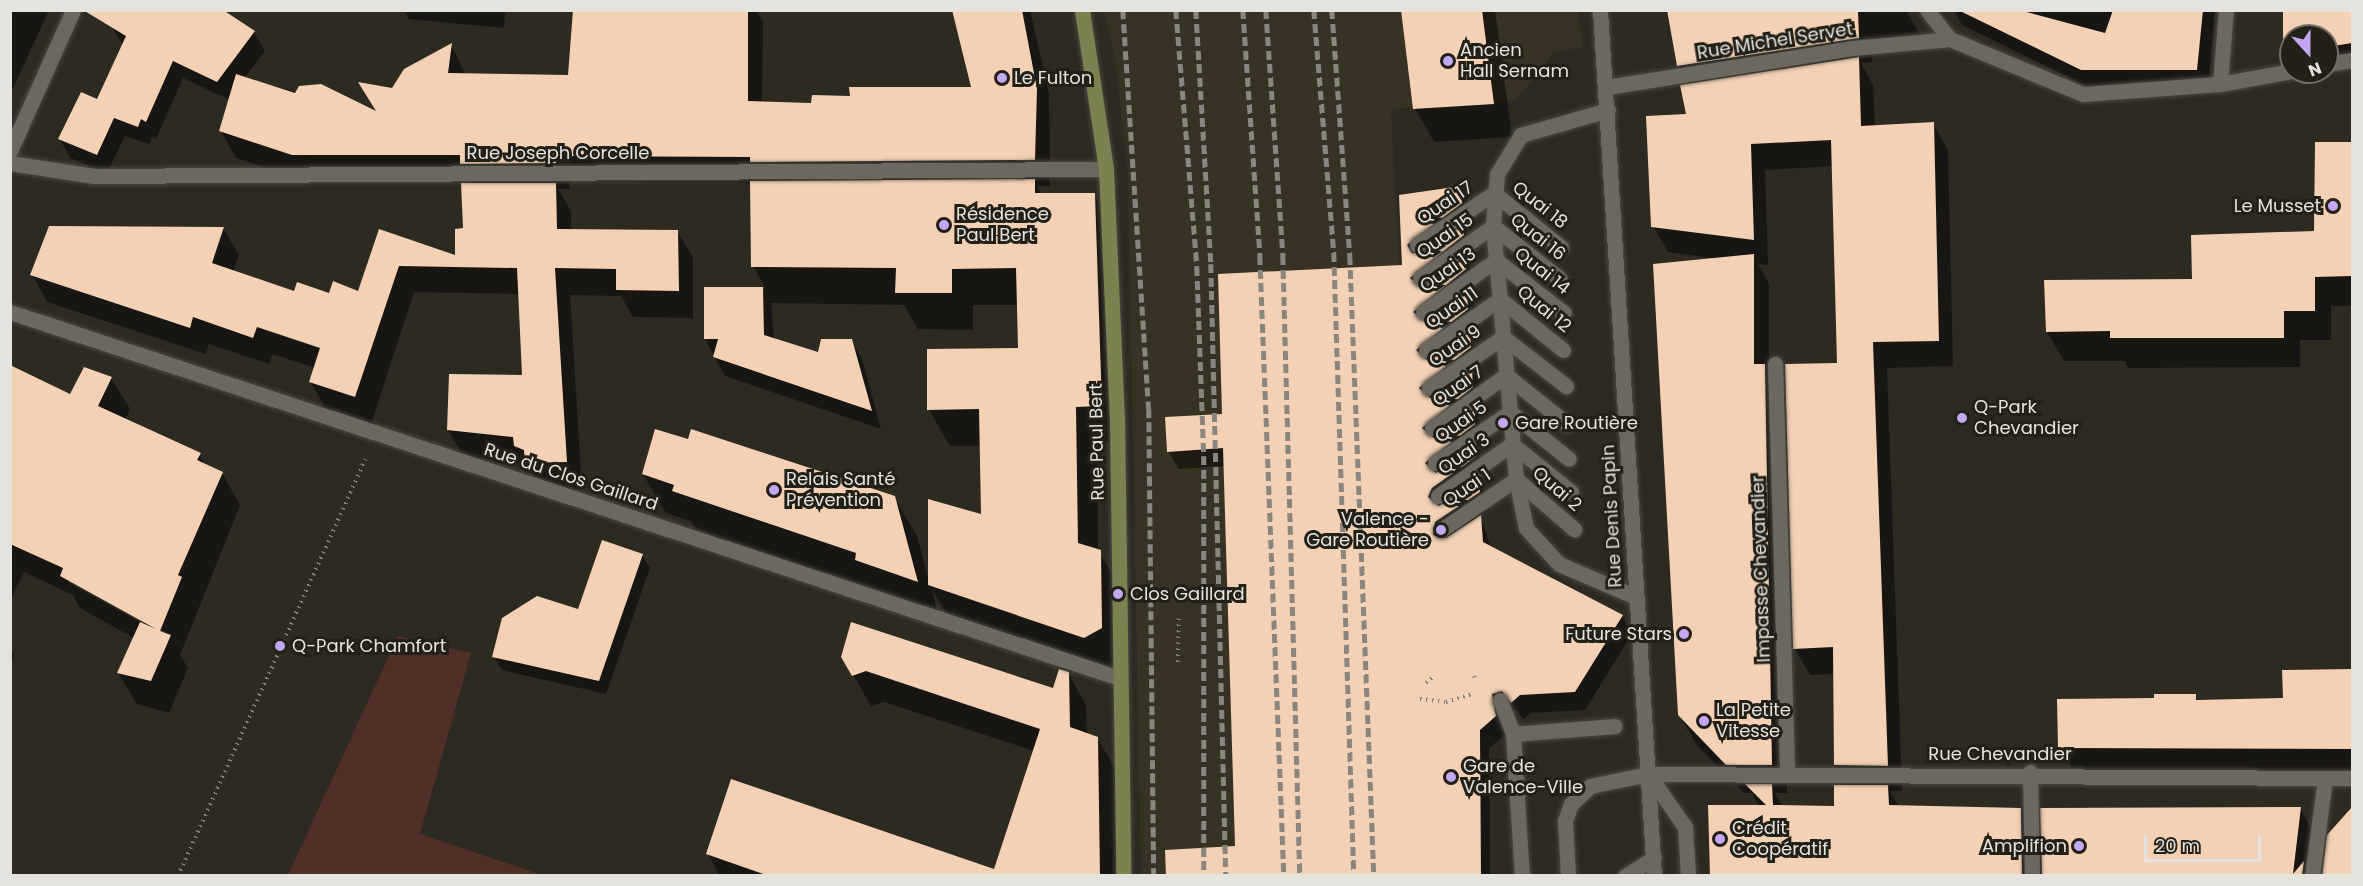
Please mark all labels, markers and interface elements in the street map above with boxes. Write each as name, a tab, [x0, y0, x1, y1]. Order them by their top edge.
street label: Rue Michel Servet	[1696, 18, 1854, 64]
north arrow	[2279, 24, 2339, 84]
place label: Ancien Hall Sernam	[1460, 40, 1569, 82]
marker: Ancien Hall Sernam	[1441, 54, 1455, 68]
text: N	[2305, 57, 2325, 82]
place label: Le Fulton	[1014, 67, 1092, 89]
marker: Le Fulton	[995, 71, 1009, 85]
street label: Rue Joseph Corcelle	[467, 142, 649, 164]
street label: Quai 17	[1413, 177, 1477, 229]
street label: Quai 18	[1508, 177, 1572, 233]
place label: Le Musset	[2234, 195, 2321, 217]
marker: Le Musset	[2326, 199, 2340, 213]
place label: Résidence Paul Bert	[956, 204, 1049, 246]
street label: Quai 15	[1413, 209, 1477, 263]
street label: Quai 16	[1506, 209, 1570, 265]
marker: Résidence Paul Bert	[937, 218, 951, 232]
street label: Quai 13	[1416, 243, 1480, 297]
street label: Quai 14	[1510, 243, 1574, 299]
street label: Quai 12	[1513, 281, 1575, 337]
street label: Quai 11	[1422, 282, 1482, 334]
street label: Quai 9	[1425, 320, 1485, 372]
street label: Quai 7	[1428, 361, 1488, 411]
street label: Rue Paul Bert	[1085, 383, 1109, 501]
street label: Quai 5	[1431, 396, 1491, 448]
place label: Q-Park Chevandier	[1974, 397, 2079, 440]
marker: Q-Park Chevandier	[1955, 411, 1969, 425]
place label: Gare Routière	[1515, 412, 1638, 434]
marker: Gare Routière	[1496, 416, 1510, 430]
street label: Quai 3	[1434, 429, 1494, 479]
street label: Rue du Clos Gaillard	[481, 439, 661, 515]
street label: Rue Denis Papin	[1597, 444, 1627, 588]
street label: Quai 2	[1528, 462, 1586, 516]
street label: Quai 1	[1439, 464, 1495, 512]
place label: Relais Santé Prévention	[786, 469, 895, 512]
street label: Impasse Chevandier	[1747, 475, 1775, 663]
marker: Relais Santé Prévention	[767, 483, 781, 497]
place label: Valence - Gare Routière	[1306, 509, 1429, 552]
marker: Valence - Gare Routière	[1434, 523, 1448, 537]
place label: Clos Gaillard	[1130, 583, 1245, 605]
marker: Clos Gaillard	[1111, 587, 1125, 601]
place label: Future Stars	[1565, 623, 1672, 645]
marker: Future Stars	[1677, 627, 1691, 641]
place label: Q-Park Chamfort	[292, 635, 446, 657]
marker: Q-Park Chamfort	[273, 639, 287, 653]
place label: La Petite Vitesse	[1716, 700, 1791, 742]
marker: La Petite Vitesse	[1697, 714, 1711, 728]
street label: Rue Chevandier	[1928, 743, 2072, 765]
place label: Gare de Valence-Ville	[1463, 756, 1583, 798]
marker: Gare de Valence-Ville	[1444, 770, 1458, 784]
place label: Crédit Coopératif	[1732, 818, 1828, 860]
scale bar	[2147, 823, 2264, 861]
marker: Crédit Coopératif	[1713, 832, 1727, 846]
text: 20 m	[2155, 833, 2200, 858]
place label: Amplifion	[1982, 835, 2067, 857]
marker: Amplifion	[2072, 839, 2086, 853]

